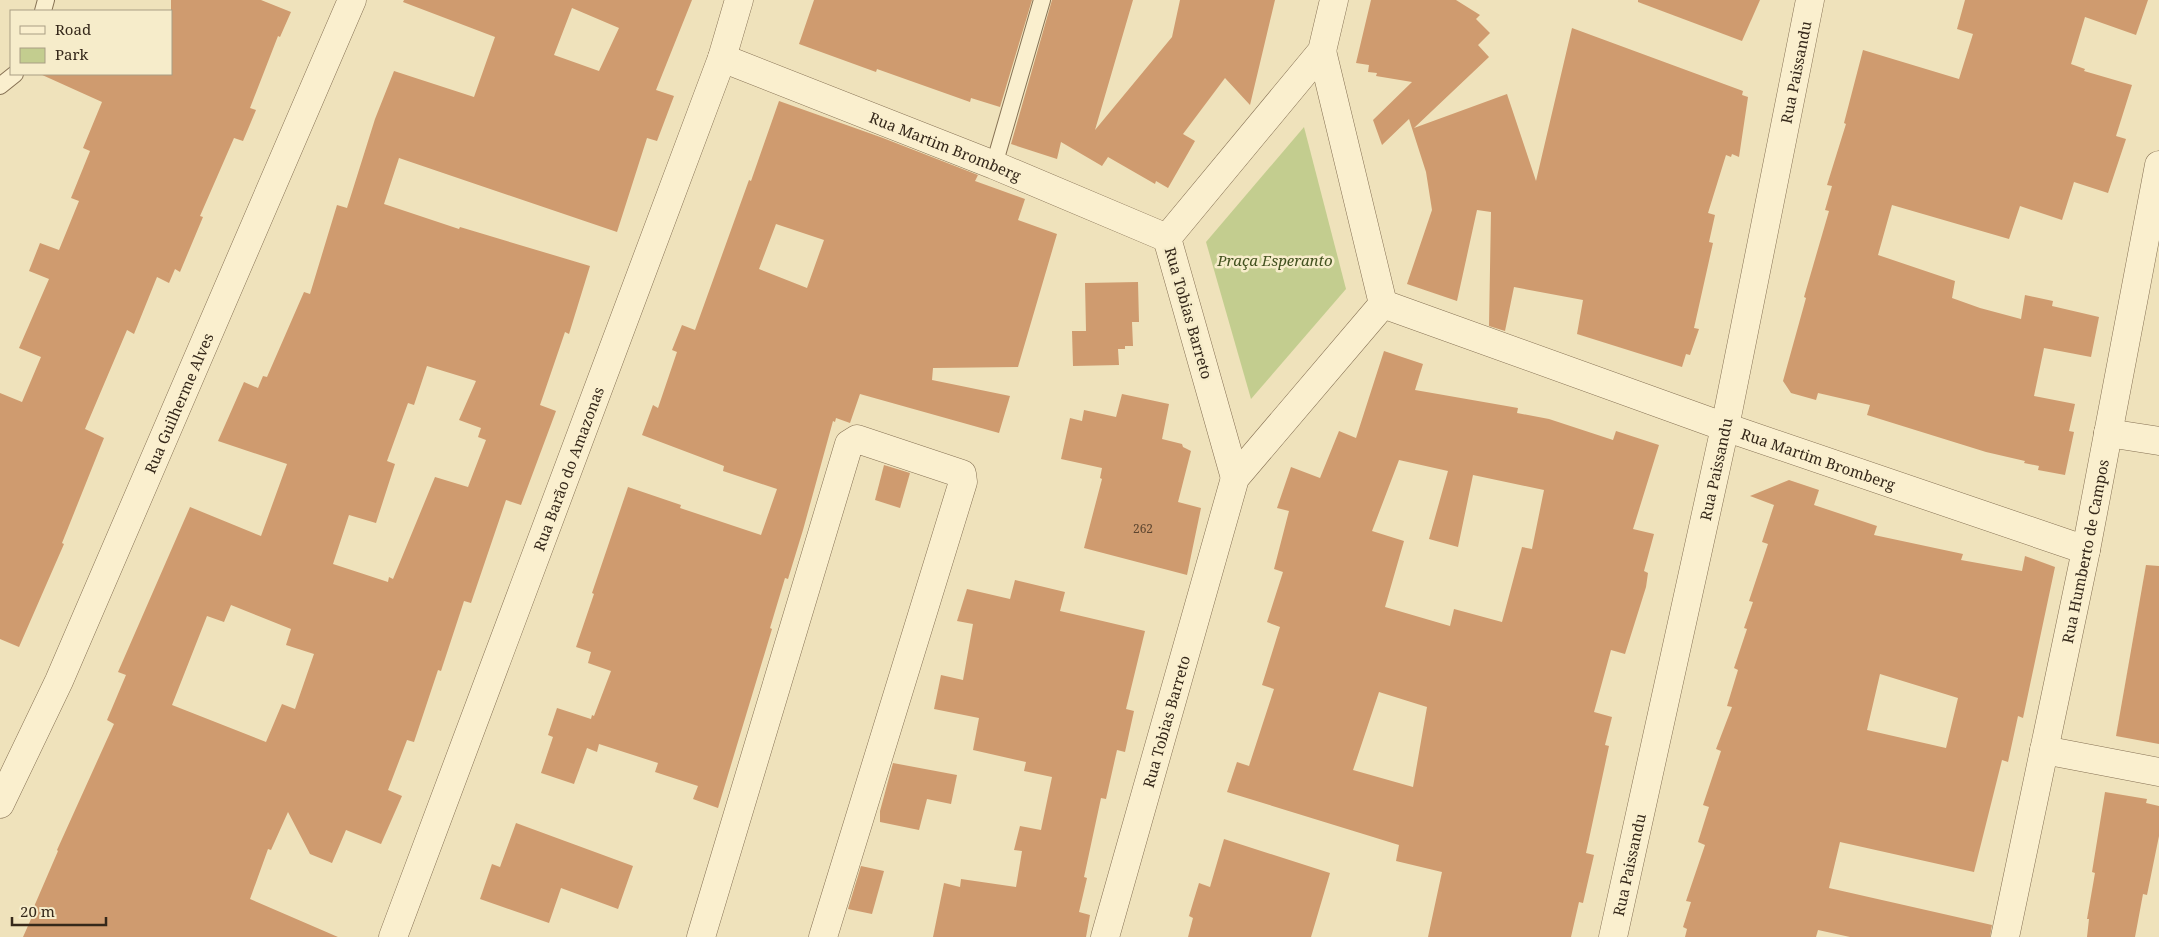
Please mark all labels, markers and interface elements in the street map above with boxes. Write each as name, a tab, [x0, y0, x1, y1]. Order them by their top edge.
legend	[10, 10, 172, 75]
street label: Rua Paissandu	[1776, 18, 1816, 125]
text: Road	[55, 19, 91, 39]
text: Park	[55, 44, 89, 64]
street label: Rua Martim Bromberg	[866, 107, 1024, 185]
street label: Rua Tobias Barreto	[1161, 245, 1217, 381]
park label: Praça Esperanto	[1216, 250, 1333, 270]
street label: Rua Guilherme Alves	[140, 330, 218, 476]
street label: Rua Barão do Amazonas	[528, 384, 608, 554]
street label: Rua Paissandu	[1695, 416, 1737, 522]
street label: Rua Martim Bromberg	[1739, 423, 1898, 494]
street label: Rua Humberto de Campos	[2057, 457, 2113, 645]
house number: 262	[1133, 520, 1153, 537]
street label: Rua Tobias Barreto	[1138, 653, 1194, 790]
street label: Rua Paissandu	[1608, 811, 1650, 918]
scale bar	[12, 894, 106, 926]
text: 20 m	[20, 901, 55, 921]

